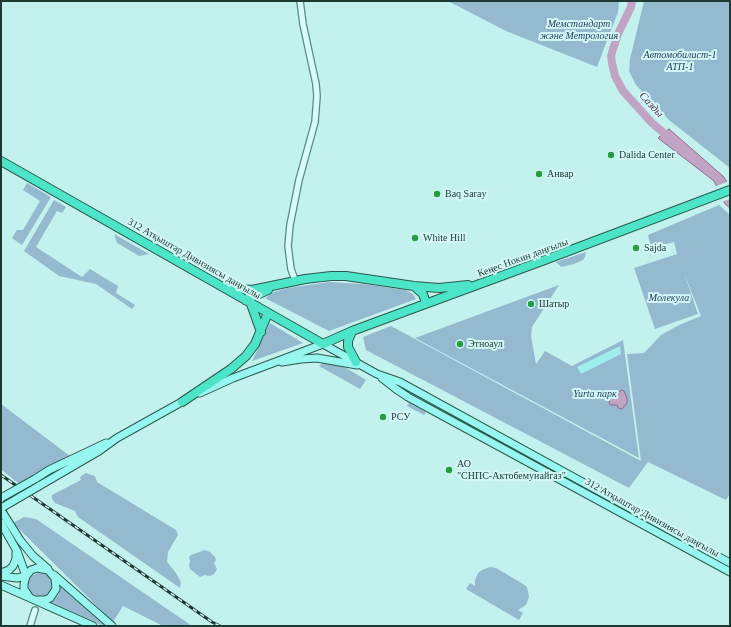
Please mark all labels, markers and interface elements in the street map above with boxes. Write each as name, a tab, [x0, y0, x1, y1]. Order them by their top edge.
park label: Мемстандарт және Метрология	[540, 18, 618, 42]
park label: Автомобилист-1 АТП-1	[644, 49, 716, 72]
water label: Сазды	[636, 90, 666, 120]
place label: Dalida Center	[619, 149, 675, 161]
marker: Dalida Center	[606, 150, 616, 160]
place label: Анвар	[547, 168, 574, 180]
marker: Анвар	[534, 169, 544, 179]
place label: Baq Saray	[445, 188, 486, 200]
marker: Baq Saray	[432, 189, 442, 199]
street label: 312 Атқыштар Дивизиясы даңғылы	[125, 216, 263, 302]
place label: White Hill	[423, 232, 465, 244]
marker: White Hill	[410, 233, 420, 243]
street label: Кеңес Нокин даңғылы	[476, 236, 570, 280]
place label: Sajda	[644, 242, 666, 254]
marker: Sajda	[631, 243, 641, 253]
park label: Молекула	[649, 292, 689, 304]
place label: Шатыр	[539, 298, 569, 310]
marker: Шатыр	[526, 299, 536, 309]
place label: Этноаул	[468, 338, 503, 350]
marker: Этноаул	[455, 339, 465, 349]
park label: Yurta парк	[573, 388, 617, 400]
place label: РСУ	[391, 411, 410, 423]
marker: РСУ	[378, 412, 388, 422]
place label: АО "СНПС-Актобемунайгаз"	[457, 458, 566, 482]
marker: АО "СНПС-Актобемунайгаз"	[444, 465, 454, 475]
street label: 312 Атқыштар Дивизиясы даңғылы	[583, 476, 721, 560]

